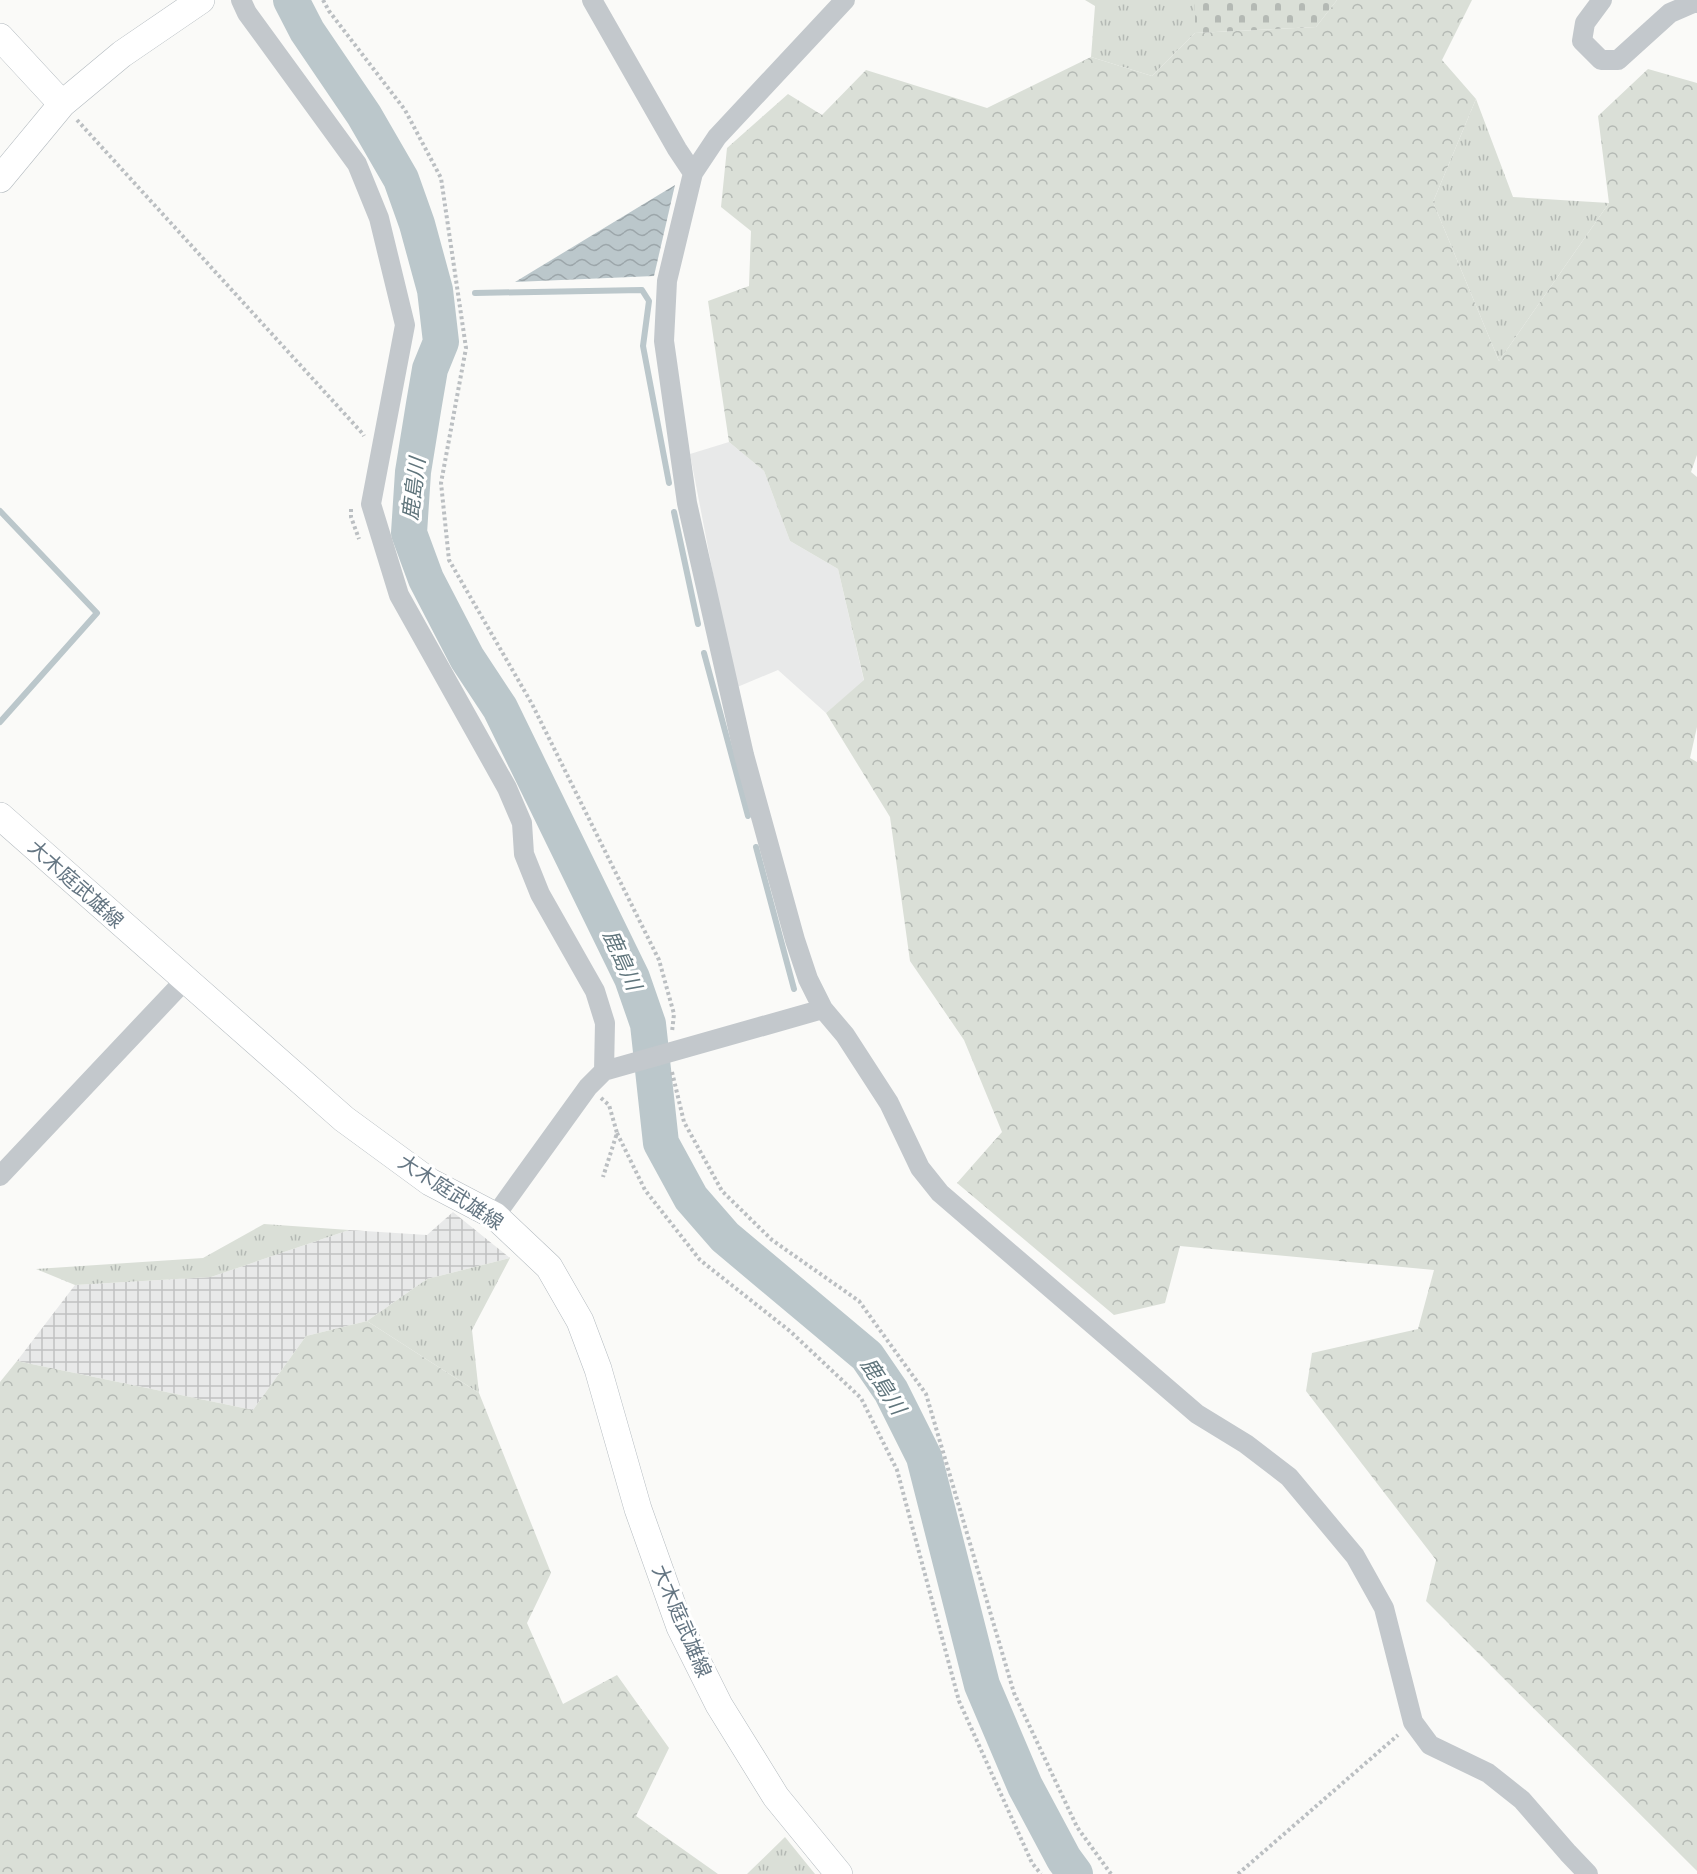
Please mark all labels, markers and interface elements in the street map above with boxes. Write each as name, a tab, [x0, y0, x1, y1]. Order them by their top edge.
water label: 鹿島川	[397, 454, 429, 522]
street label: 大木庭武雄線	[24, 835, 129, 932]
water label: 鹿島川	[599, 926, 648, 995]
street label: 大木庭武雄線	[395, 1149, 508, 1234]
water label: 鹿島川	[857, 1353, 912, 1420]
street label: 大木庭武雄線	[648, 1561, 716, 1681]

